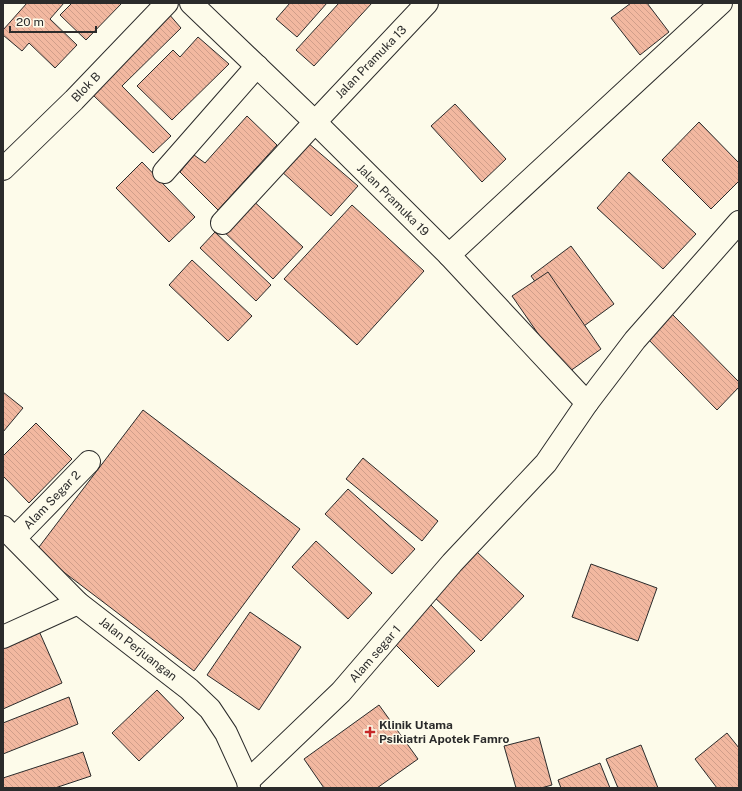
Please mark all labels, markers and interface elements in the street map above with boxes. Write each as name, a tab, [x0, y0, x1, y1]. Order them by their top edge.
scale bar	[10, 8, 96, 34]
text: 20 m	[16, 15, 44, 29]
street label: Jalan Pramuka 13	[333, 23, 409, 101]
street label: Blok B	[69, 69, 103, 105]
street label: Jalan Pramuka 19	[354, 161, 432, 239]
street label: Alam Segar 2	[21, 468, 83, 532]
street label: Jalan Perjuangan	[96, 614, 180, 684]
street label: Alam segar 1	[346, 623, 404, 685]
place label: Klinik Utama Psikiatri Apotek Famro	[379, 718, 510, 746]
marker: Klinik Utama Psikiatri Apotek Famro	[364, 726, 376, 738]

